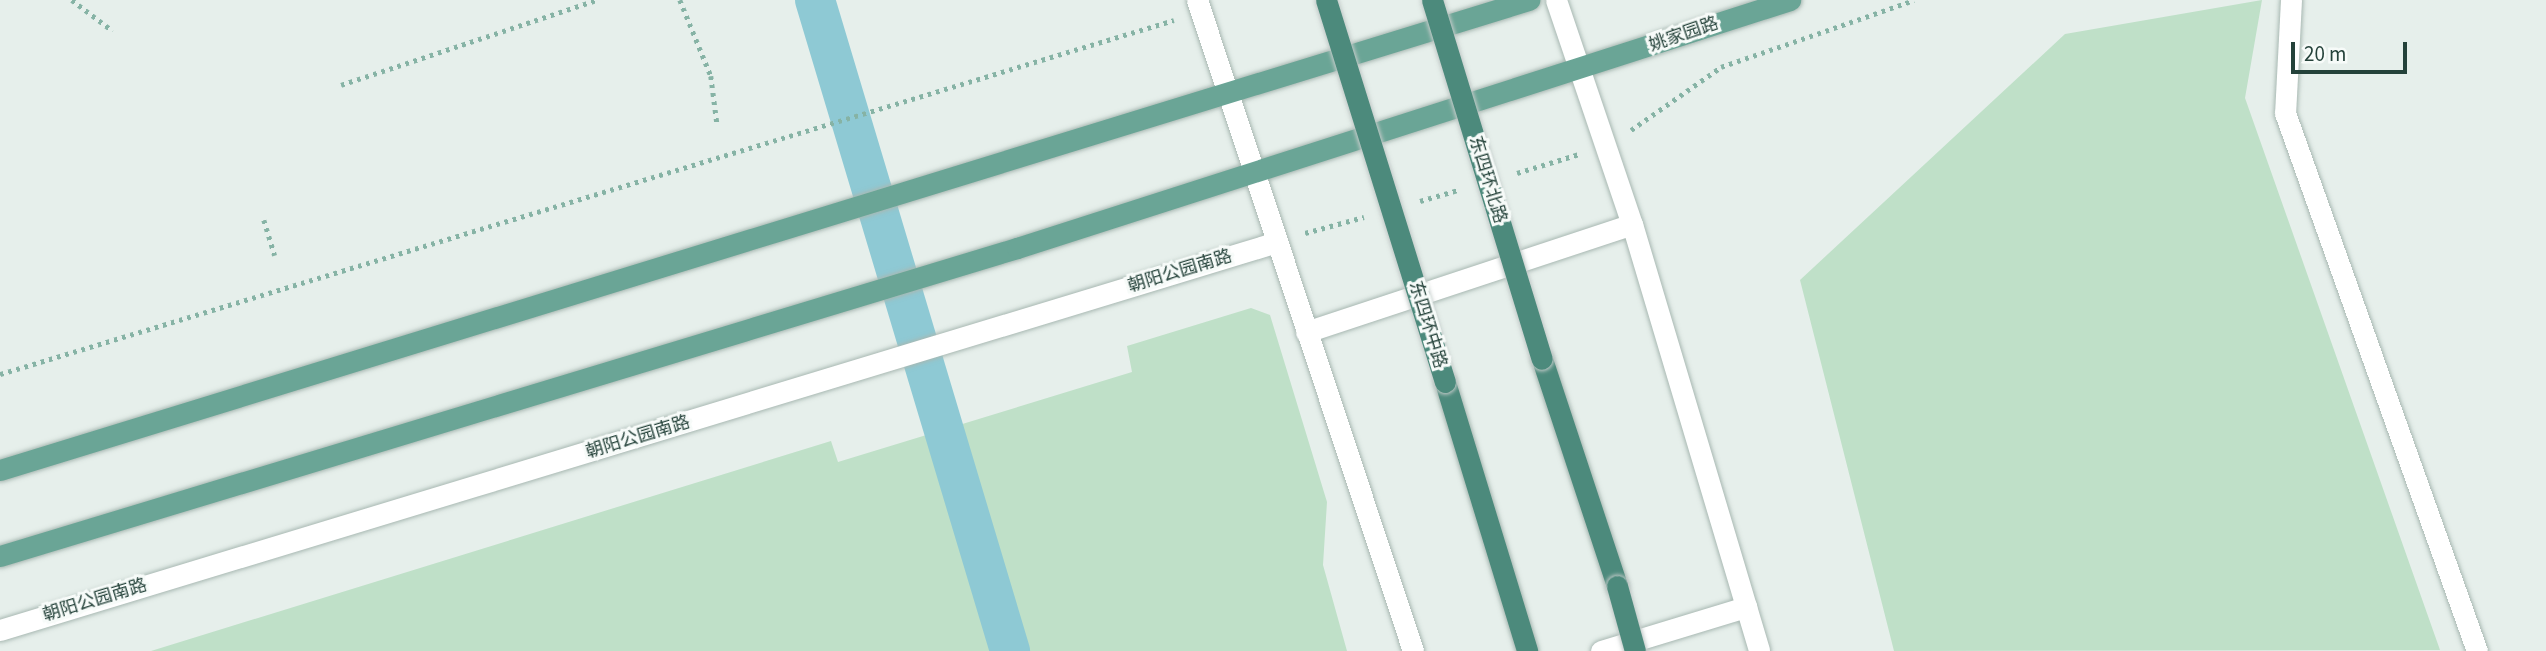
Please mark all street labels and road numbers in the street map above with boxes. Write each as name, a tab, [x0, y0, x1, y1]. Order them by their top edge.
street label: 姚家园路	[1646, 13, 1722, 57]
street label: 东四环北路	[1464, 134, 1510, 226]
street label: 朝阳公园南路	[1125, 246, 1235, 298]
street label: 东四环中路	[1404, 279, 1450, 371]
street label: 朝阳公园南路	[583, 412, 693, 464]
street label: 朝阳公园南路	[40, 575, 150, 627]

